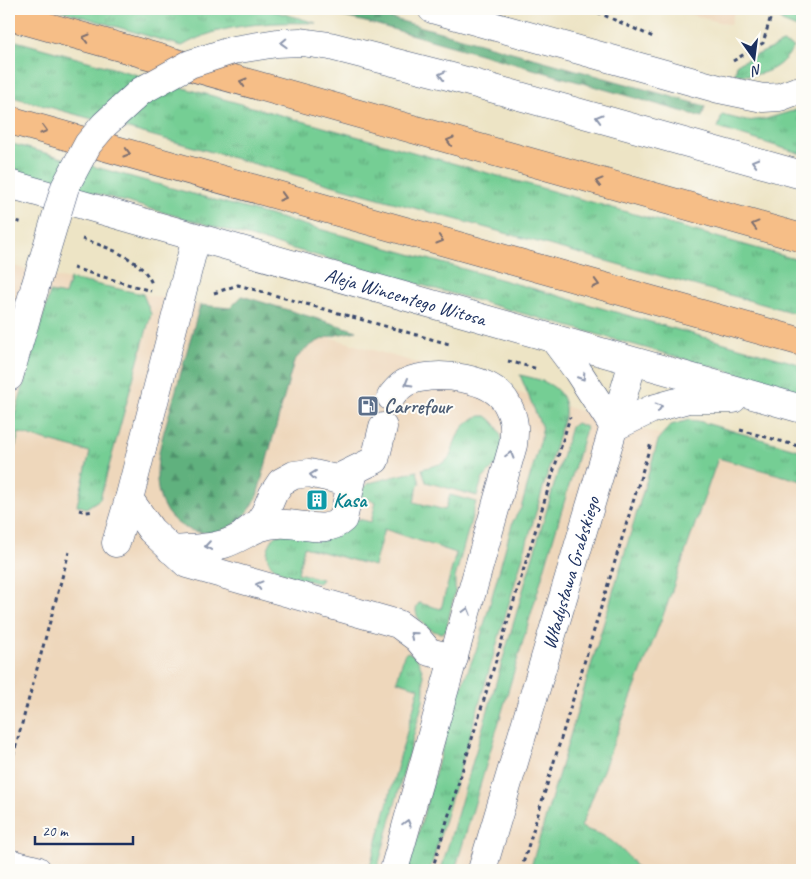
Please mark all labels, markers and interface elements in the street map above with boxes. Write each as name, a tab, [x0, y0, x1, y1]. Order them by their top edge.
north arrow	[728, 32, 778, 82]
one-way arrow	[83, 34, 91, 44]
one-way arrow	[279, 37, 287, 48]
text: N	[749, 61, 763, 80]
one-way arrow	[438, 70, 447, 81]
one-way arrow	[239, 78, 247, 88]
one-way arrow	[595, 114, 603, 124]
one-way arrow	[40, 124, 49, 135]
one-way arrow	[446, 136, 454, 146]
one-way arrow	[122, 147, 131, 158]
one-way arrow	[751, 157, 760, 168]
one-way arrow	[594, 177, 603, 188]
one-way arrow	[279, 191, 287, 201]
one-way arrow	[751, 220, 760, 231]
one-way arrow	[435, 235, 444, 245]
street label: Aleja Wincentego Witosa	[322, 262, 490, 332]
one-way arrow	[592, 279, 600, 289]
one-way arrow	[575, 372, 585, 381]
one-way arrow	[404, 377, 413, 387]
fuel station icon: Carrefour	[356, 394, 380, 418]
place label: Carrefour	[384, 394, 454, 419]
one-way arrow	[654, 403, 662, 413]
one-way arrow	[505, 451, 515, 459]
one-way arrow	[308, 470, 316, 481]
building icon: Kasa	[305, 488, 329, 512]
place label: Kasa	[333, 488, 368, 513]
street label: Władysława Grabskiego	[536, 493, 606, 652]
one-way arrow	[203, 541, 212, 551]
one-way arrow	[256, 581, 264, 591]
one-way arrow	[461, 608, 471, 616]
one-way arrow	[409, 632, 418, 641]
scale bar	[35, 814, 132, 846]
one-way arrow	[402, 820, 412, 828]
text: 20 m	[42, 822, 69, 841]

